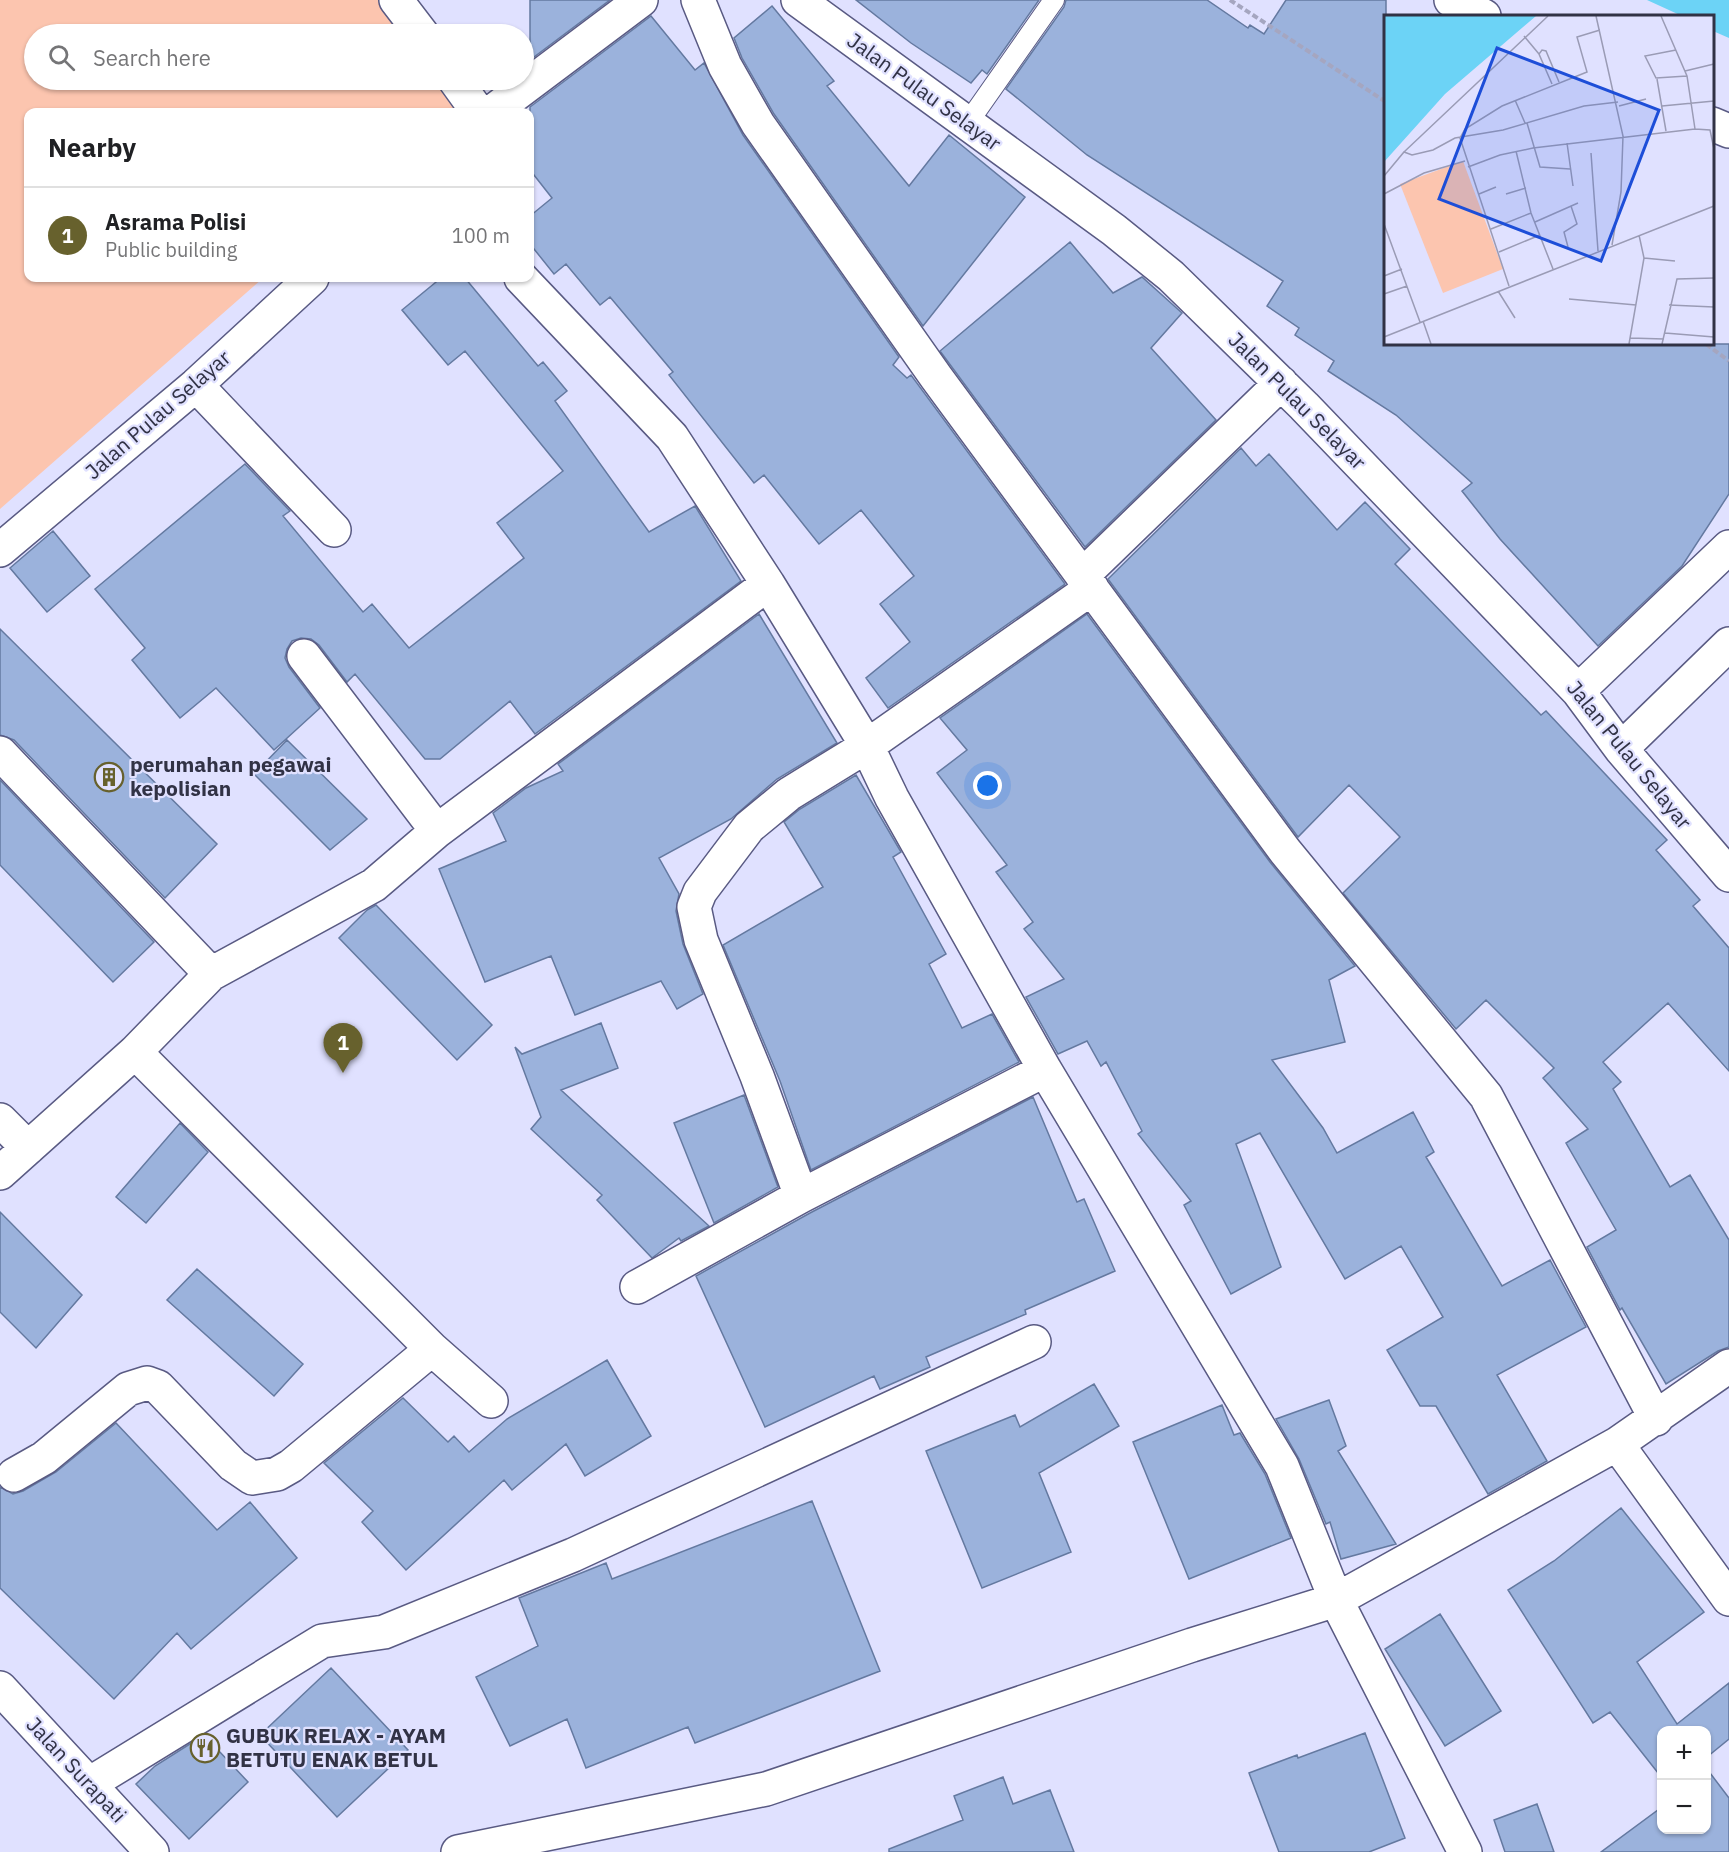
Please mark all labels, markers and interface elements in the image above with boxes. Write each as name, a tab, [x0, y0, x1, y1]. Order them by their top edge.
inset map	[1384, 15, 1714, 345]
search box	[24, 24, 534, 90]
street label: Jalan Pulau Selayar	[842, 26, 1007, 157]
icon: search	[45, 41, 78, 74]
text: Search here	[93, 43, 211, 72]
text: Nearby	[48, 130, 136, 164]
text: Asrama Polisi	[105, 207, 246, 236]
text: 1	[62, 222, 74, 249]
text: 100 m	[452, 222, 510, 249]
text: Public building	[105, 236, 237, 263]
street label: Jalan Pulau Selayar	[1223, 325, 1373, 475]
street label: Jalan Pulau Selayar	[79, 343, 236, 485]
street label: Jalan Pulau Selayar	[1561, 674, 1699, 835]
place label: perumahan pegawai kepolisian	[130, 750, 332, 802]
building icon: perumahan pegawai kepolisian	[93, 761, 125, 793]
your location	[973, 771, 1002, 800]
pin: 1	[324, 1024, 362, 1073]
street label: Jalan Surapati	[21, 1711, 133, 1828]
place label: GUBUK RELAX - AYAM BETUTU ENAK BETUL	[226, 1721, 446, 1773]
map controls	[1657, 1726, 1711, 1834]
button: +	[1657, 1726, 1711, 1780]
restaurant icon: GUBUK RELAX - AYAM BETUTU ENAK BETUL	[189, 1732, 221, 1764]
button: −	[1657, 1780, 1711, 1834]

